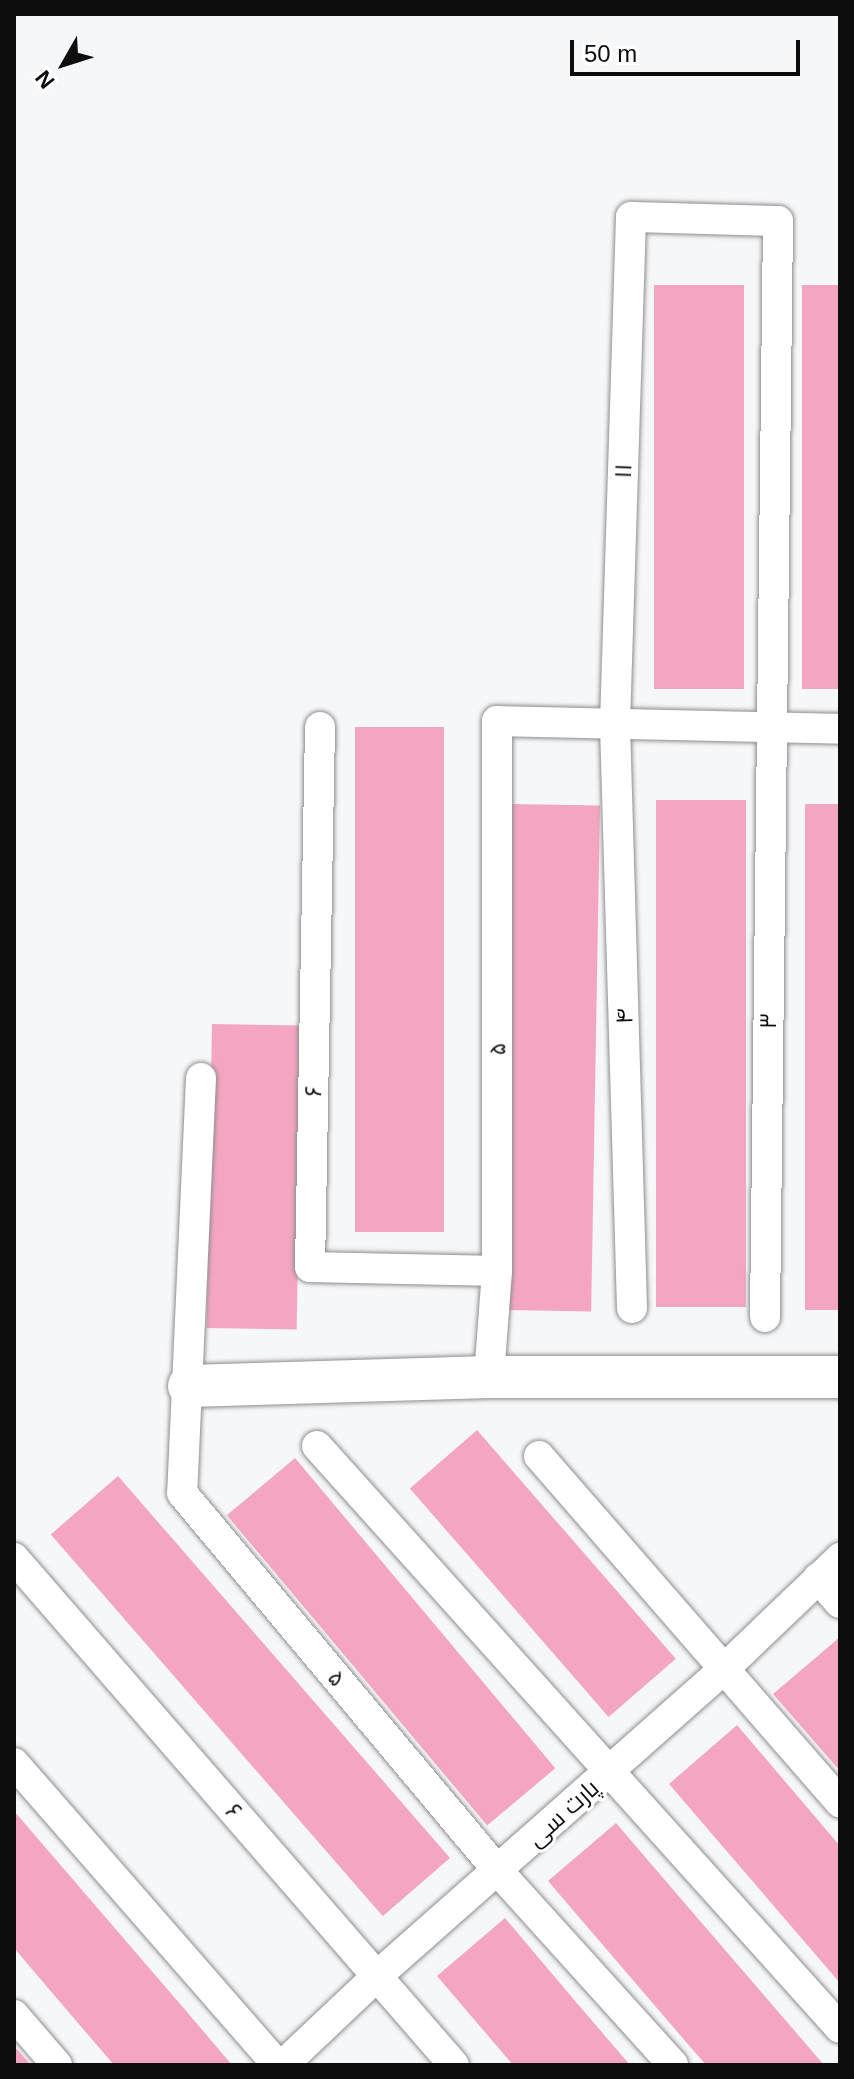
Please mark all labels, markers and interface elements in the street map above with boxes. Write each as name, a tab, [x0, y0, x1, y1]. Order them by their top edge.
north arrow	[24, 24, 104, 104]
scale bar	[574, 24, 804, 74]
text: 50 m	[584, 40, 637, 67]
text: N	[30, 65, 60, 93]
street label: ۱۱	[608, 463, 638, 479]
street label: ۴	[609, 1008, 639, 1024]
street label: ۳	[753, 1013, 783, 1029]
street label: ۵	[483, 1042, 511, 1056]
street label: ۶	[299, 1085, 327, 1097]
street label: ۵	[322, 1664, 352, 1692]
street label: پارت سی	[521, 1773, 605, 1853]
street label: ۶	[219, 1797, 249, 1825]

